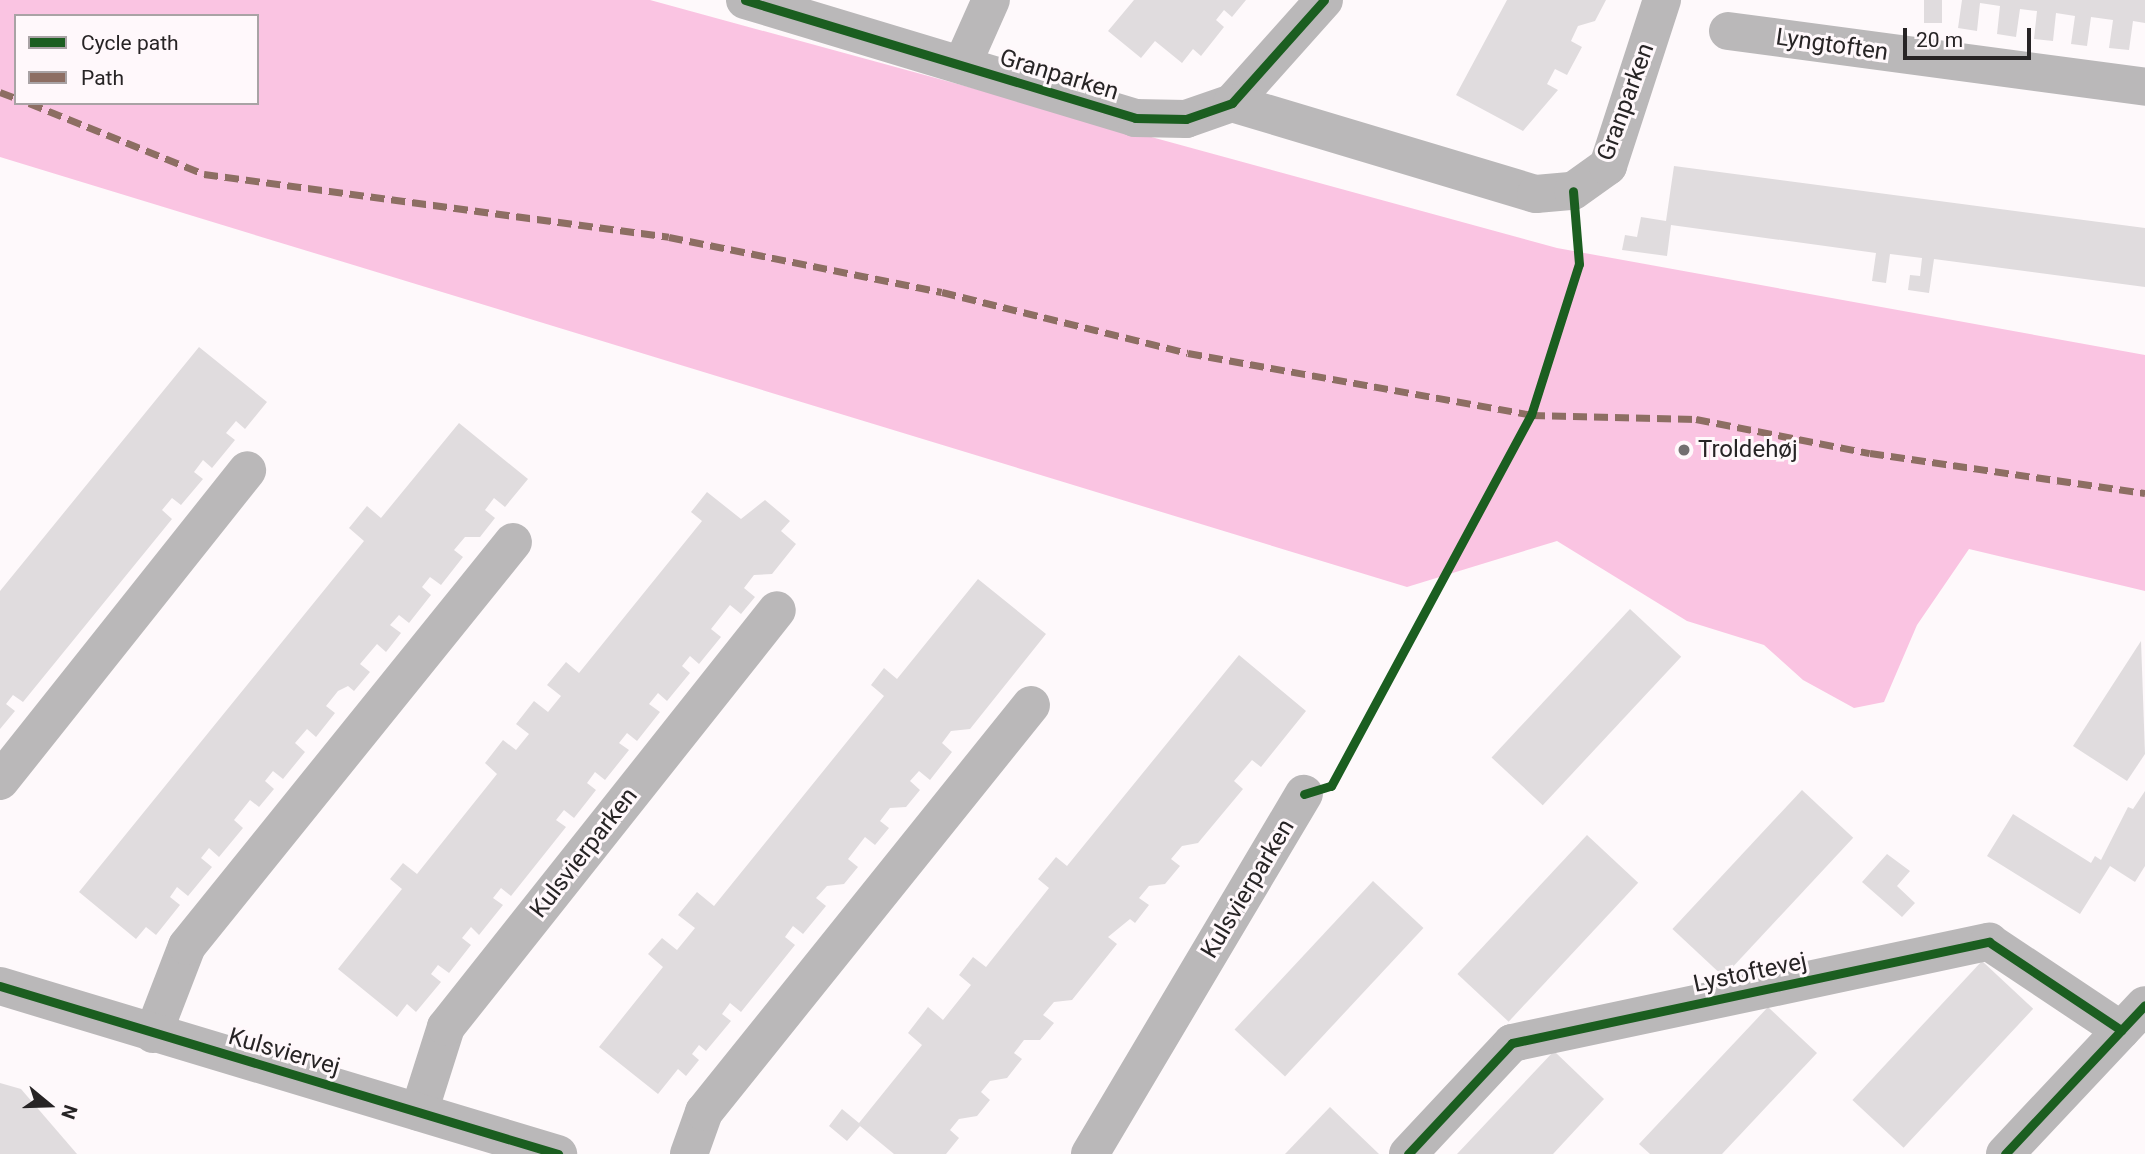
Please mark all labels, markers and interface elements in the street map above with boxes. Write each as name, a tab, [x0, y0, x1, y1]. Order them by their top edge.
legend	[14, 14, 259, 105]
scale bar	[1907, 14, 2035, 58]
street label: Lyngtoften	[1774, 23, 1890, 67]
text: 20 m	[1916, 28, 1963, 52]
text: Cycle path	[81, 31, 179, 55]
street label: Granparken	[1591, 39, 1661, 165]
street label: Granparken	[996, 43, 1122, 107]
text: Path	[81, 66, 124, 90]
place label: Troldehøj	[1698, 436, 1798, 464]
marker: Troldehøj	[1676, 442, 1692, 458]
street label: Kulsvierparken	[524, 782, 644, 924]
street label: Kulsvierparken	[1195, 814, 1301, 964]
street label: Lystoftevej	[1691, 947, 1809, 999]
street label: Kulsviervej	[225, 1022, 343, 1082]
north arrow	[14, 1070, 84, 1140]
text: N	[56, 1102, 82, 1122]

